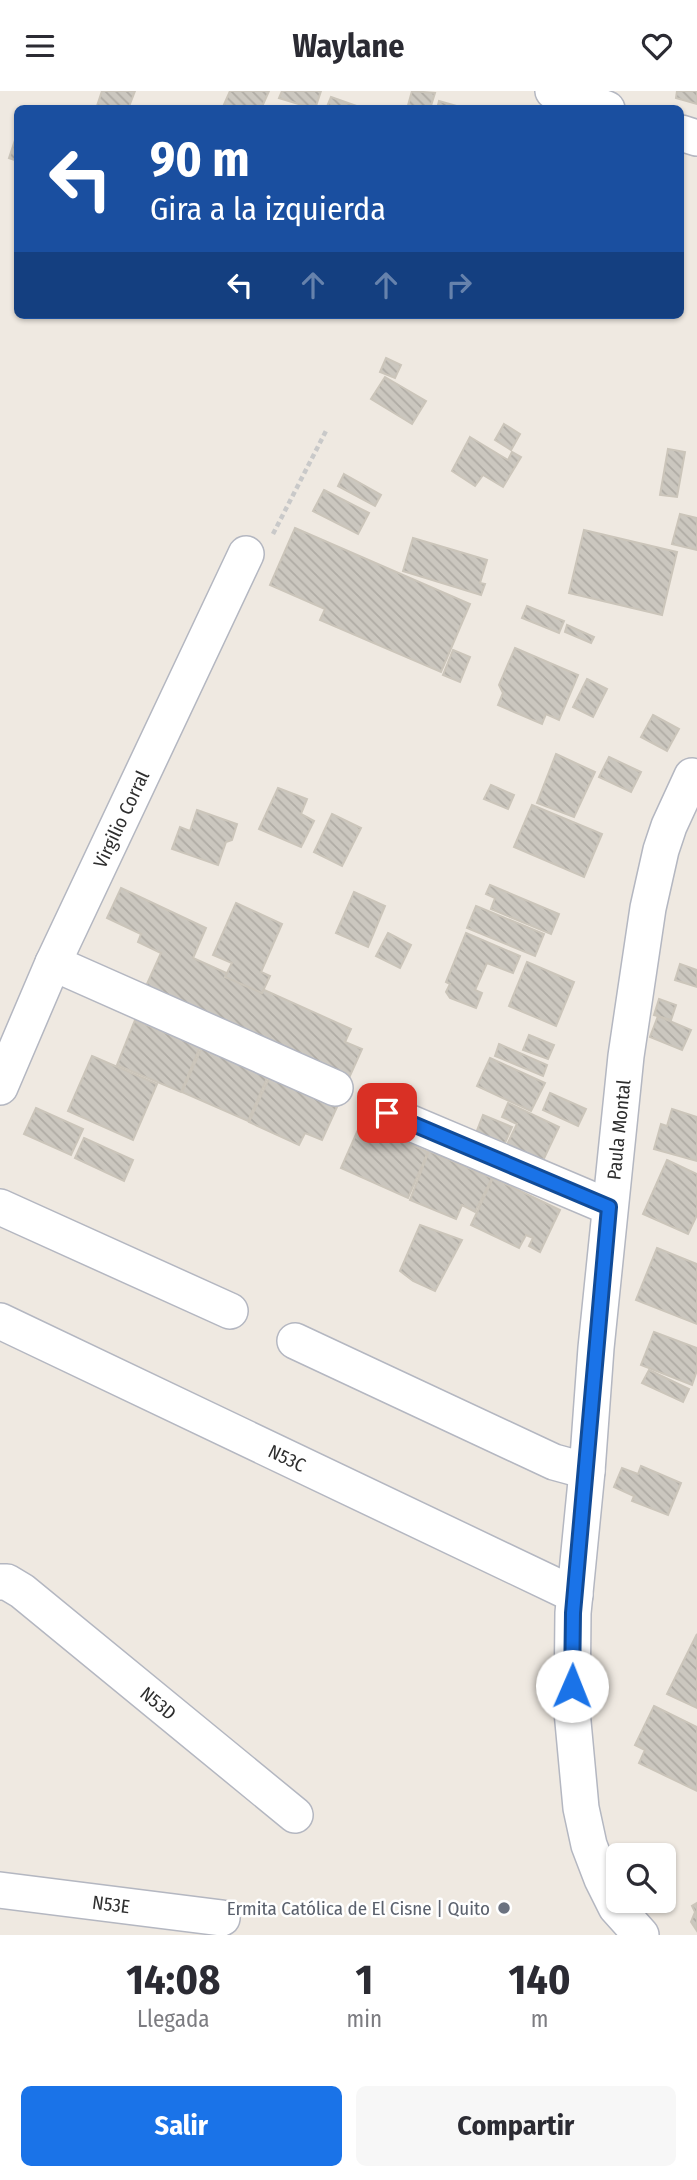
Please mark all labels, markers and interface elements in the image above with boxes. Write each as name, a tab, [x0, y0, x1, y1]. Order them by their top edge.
icon: menu	[21, 27, 59, 65]
text: Waylane	[293, 27, 404, 65]
icon: heart	[638, 27, 676, 65]
text: 90 m	[150, 130, 250, 189]
icon: left	[35, 133, 126, 224]
text: Gira a la izquierda	[150, 190, 386, 228]
icon: left	[221, 266, 259, 304]
icon: ahead	[294, 266, 332, 304]
icon: ahead	[367, 266, 405, 304]
icon: right	[440, 266, 478, 304]
street label: Virgilio Corral	[88, 767, 154, 871]
street label: Paula Montal	[602, 1078, 635, 1181]
pin	[357, 1083, 417, 1143]
icon: arrive	[368, 1094, 406, 1132]
street label: N53C	[265, 1439, 310, 1477]
position arrow	[535, 1649, 609, 1723]
street label: N53D	[136, 1681, 181, 1724]
map controls	[606, 1843, 676, 1913]
button: search	[606, 1843, 676, 1913]
street label: N53E	[91, 1890, 131, 1918]
place label: Ermita Católica de El Cisne | Quito	[227, 1897, 490, 1920]
marker: Ermita Católica de El Cisne | Quito	[496, 1900, 512, 1916]
text: 14:08	[126, 1955, 220, 2005]
text: 1	[356, 1955, 373, 2005]
text: 140	[508, 1955, 571, 2005]
text: Llegada	[137, 2005, 210, 2033]
text: min	[347, 2005, 382, 2033]
text: m	[531, 2005, 548, 2033]
button: Salir	[21, 2086, 342, 2166]
button: Compartir	[356, 2086, 676, 2166]

